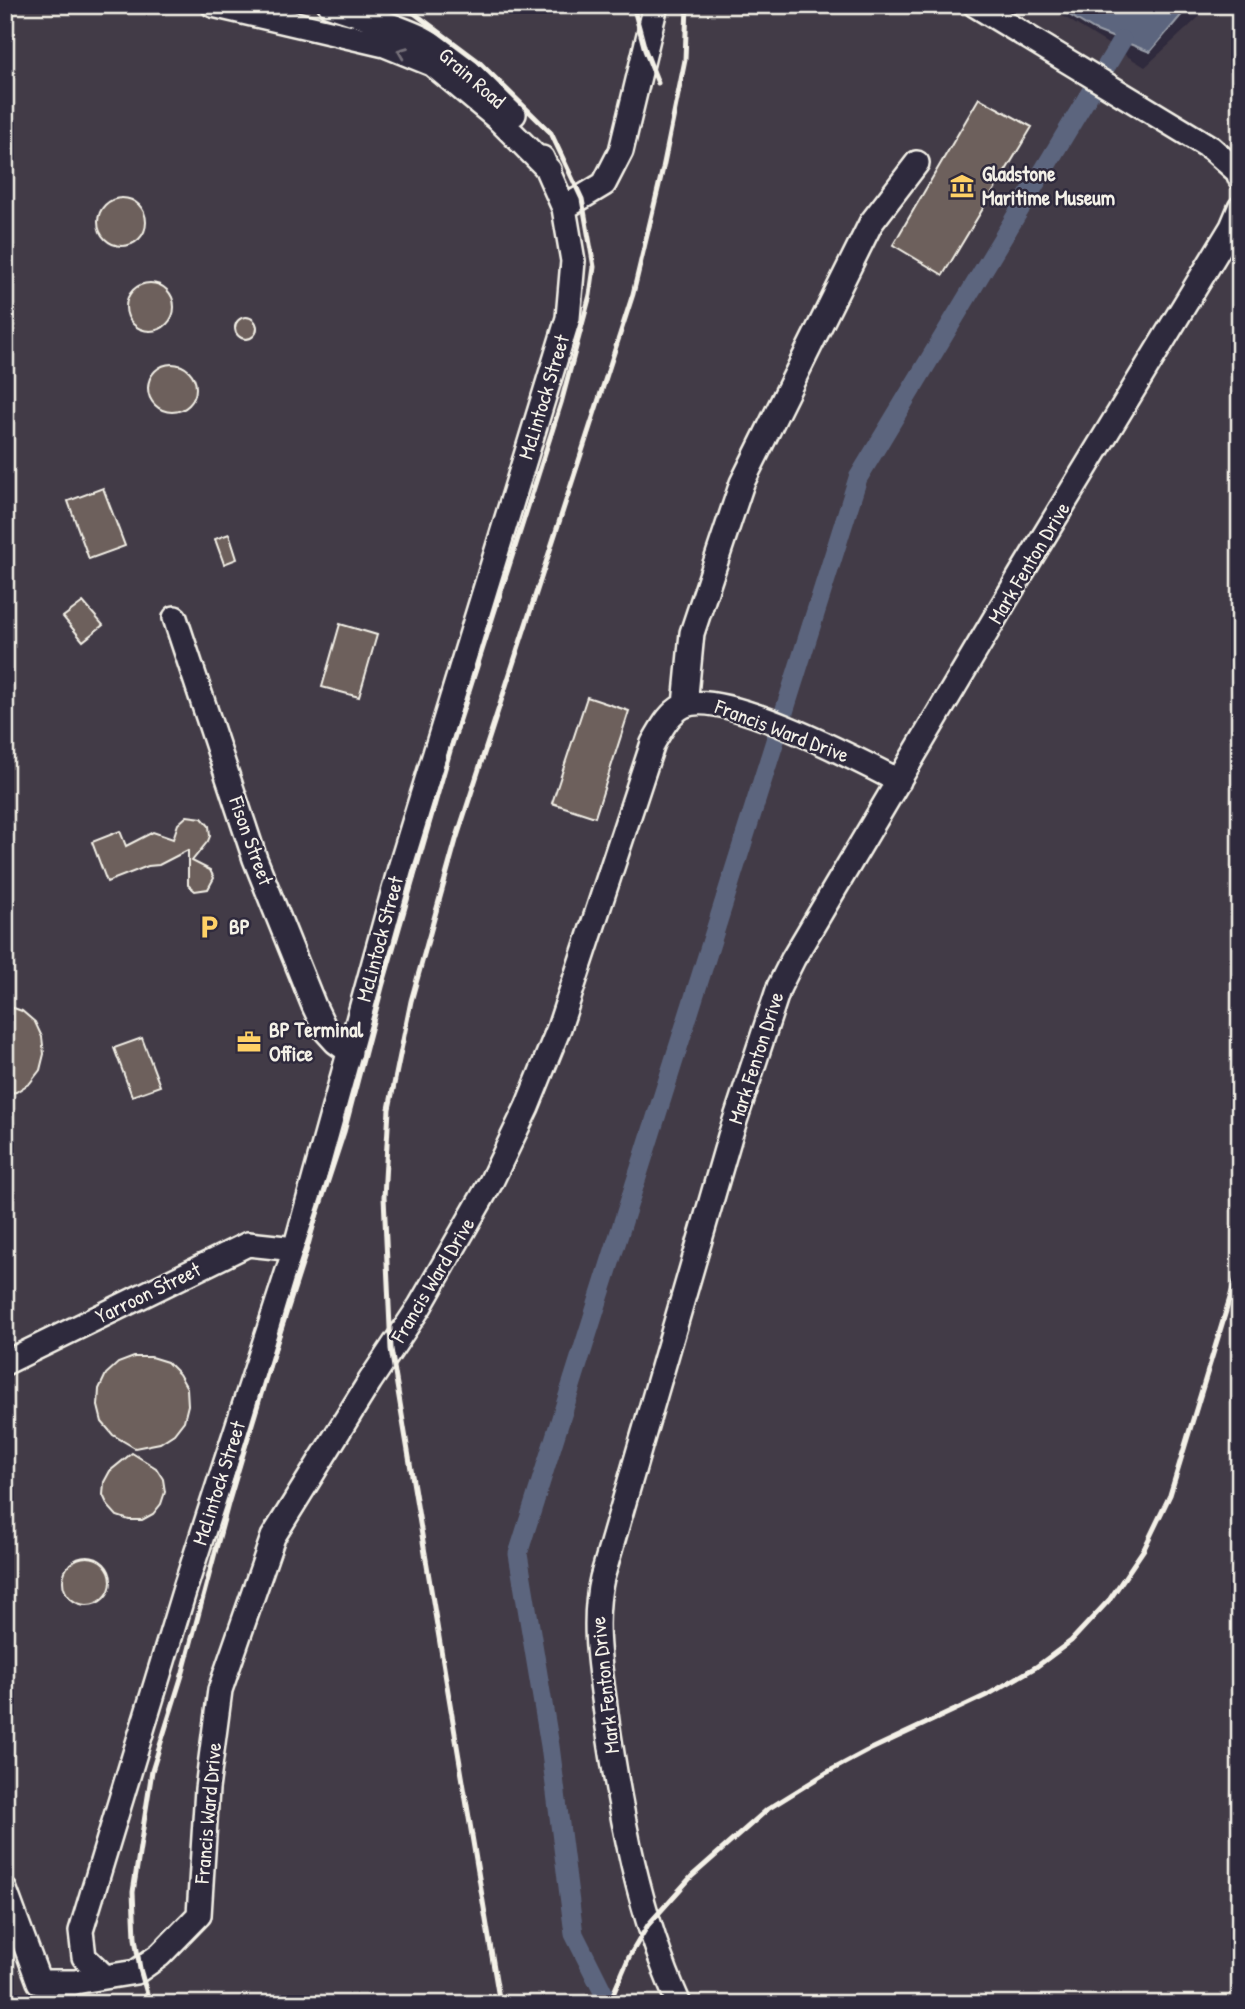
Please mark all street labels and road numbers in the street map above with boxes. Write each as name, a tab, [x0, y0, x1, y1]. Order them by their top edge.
street label: Grain Road	[433, 40, 512, 115]
street label: McLintock Street	[511, 330, 576, 463]
street label: Mark Fenton Drive	[981, 496, 1076, 629]
street label: Francis Ward Drive	[710, 691, 853, 769]
street label: Fison Street	[222, 792, 281, 890]
street label: McLintock Street	[349, 872, 410, 1005]
street label: Mark Fenton Drive	[720, 988, 791, 1128]
street label: Francis Ward Drive	[383, 1212, 481, 1349]
street label: Yarroon Street	[90, 1254, 206, 1331]
street label: McLintock Street	[185, 1416, 252, 1549]
street label: Mark Fenton Drive	[583, 1615, 626, 1755]
street label: Francis Ward Drive	[187, 1741, 228, 1886]

